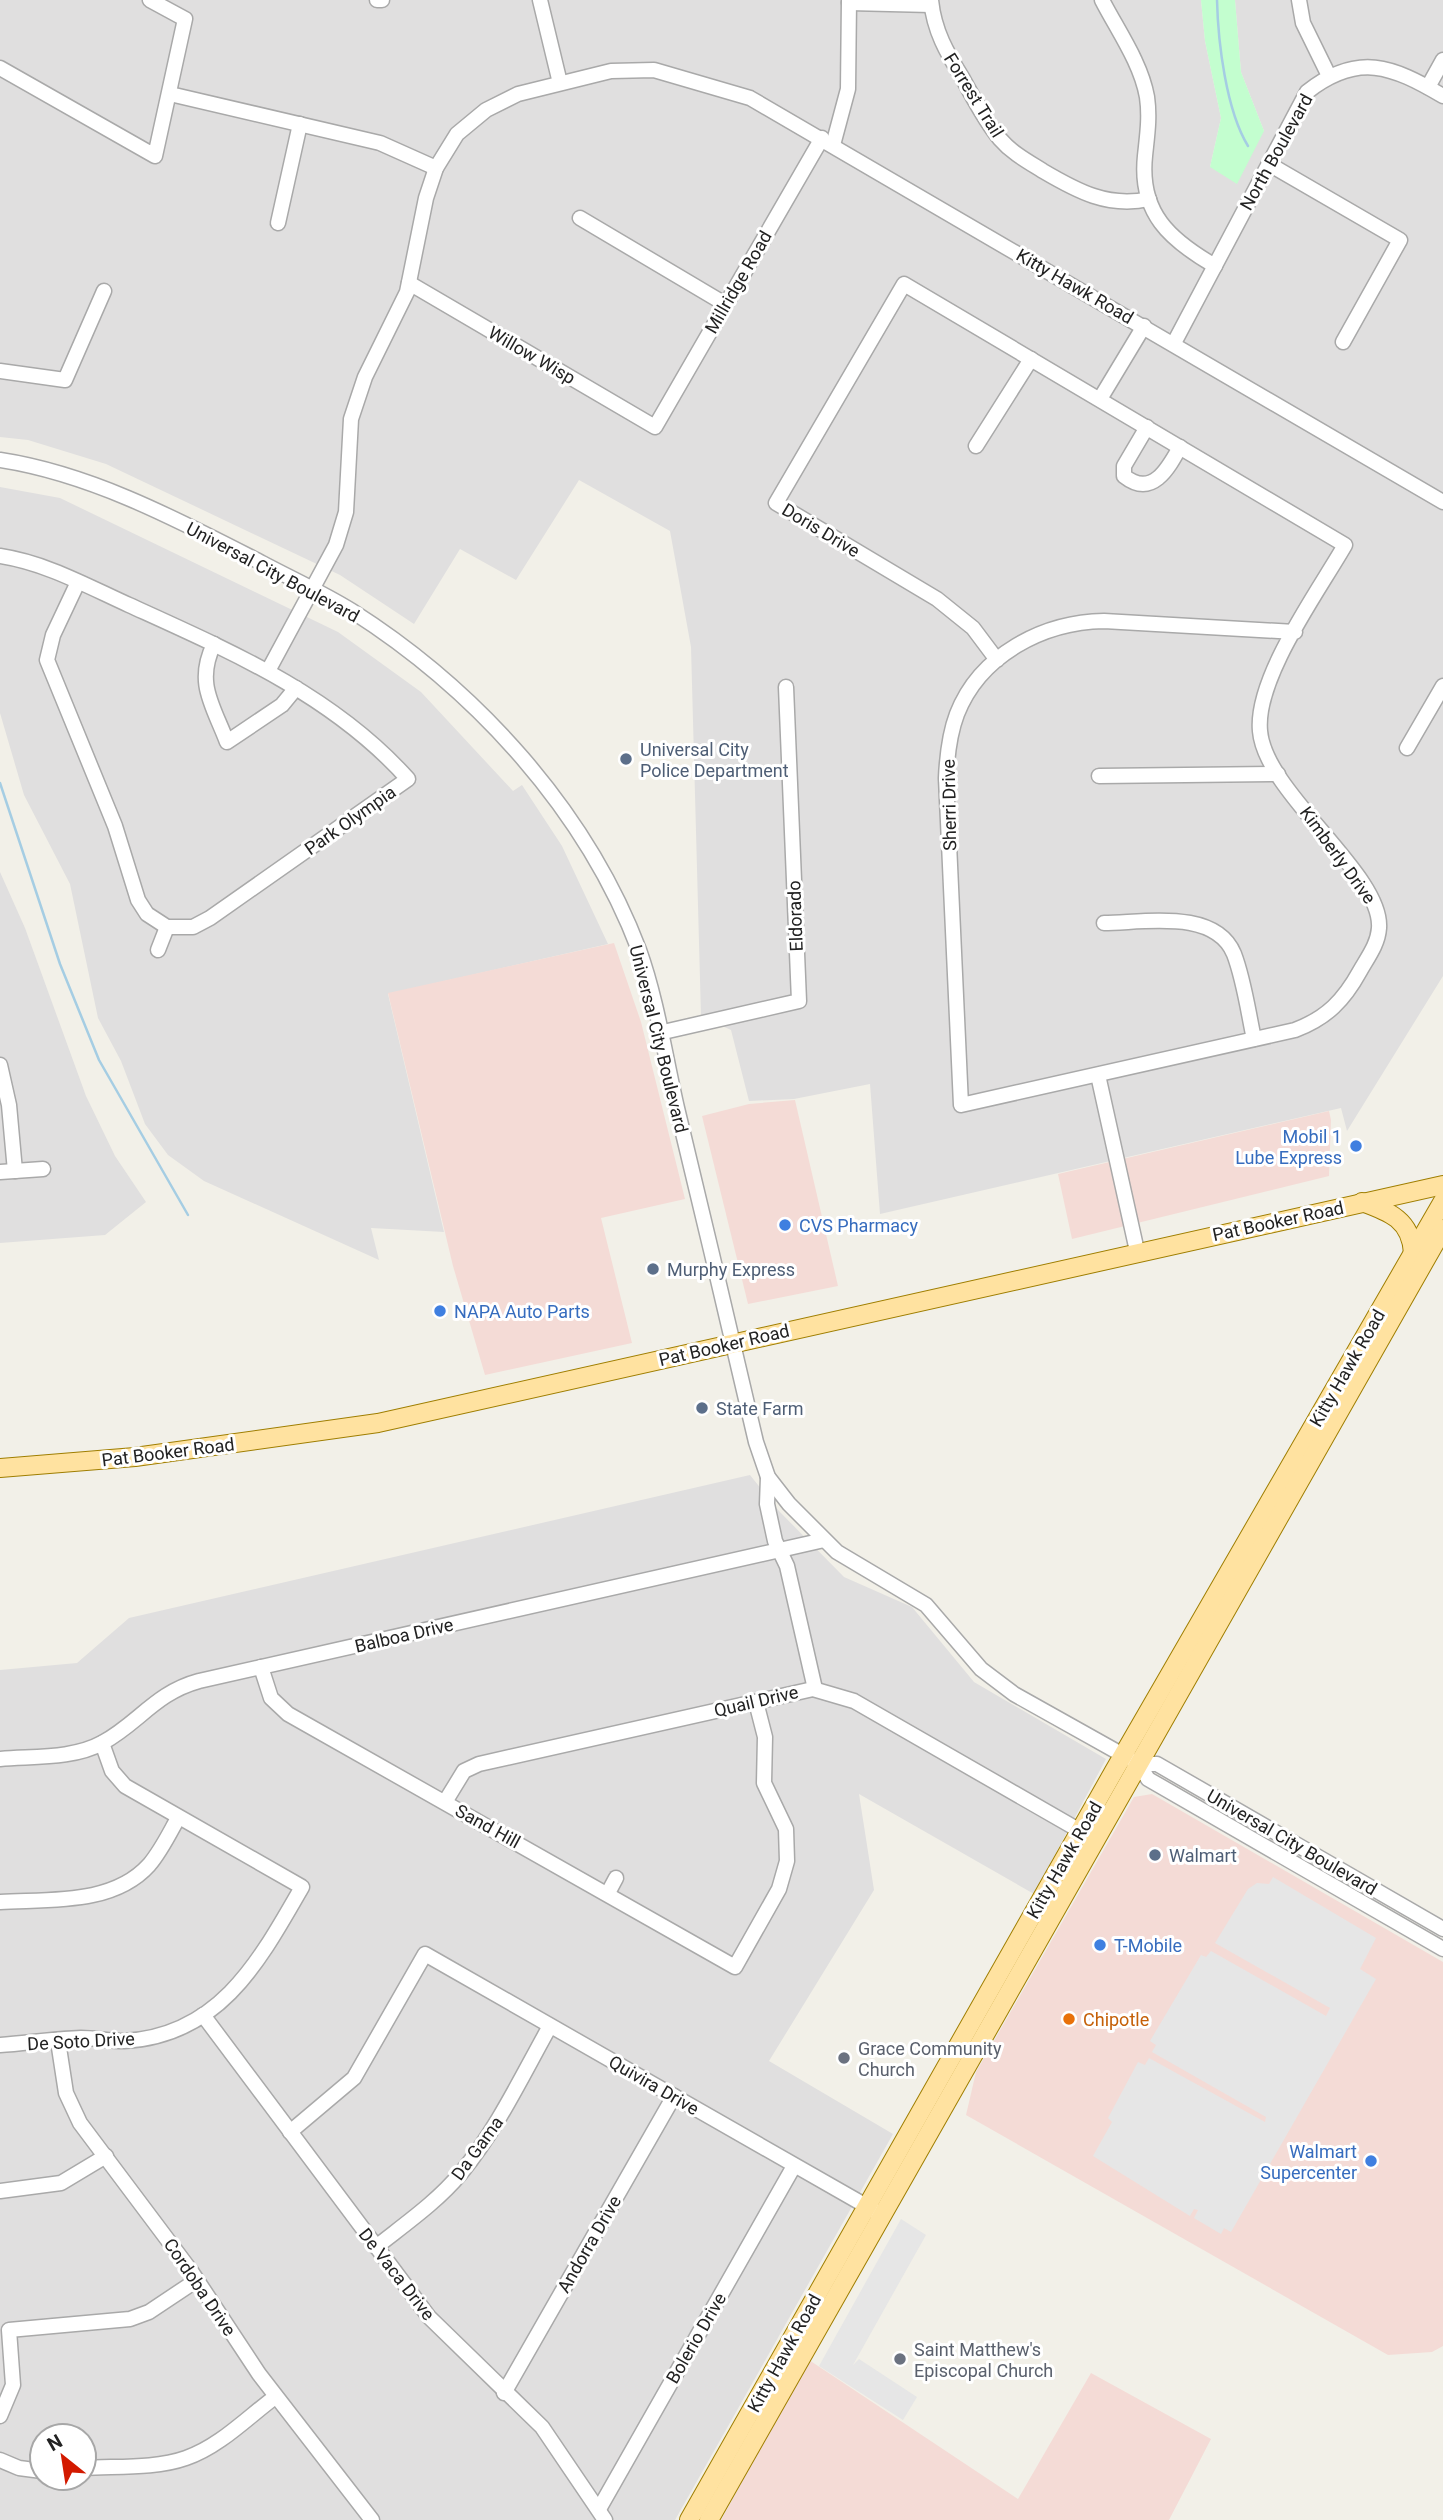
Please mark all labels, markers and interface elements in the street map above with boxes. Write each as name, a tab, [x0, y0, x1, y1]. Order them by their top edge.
street label: Forrest Trail	[940, 49, 1008, 141]
street label: North Boulevard	[1235, 90, 1317, 214]
street label: Millridge Road	[700, 227, 776, 337]
street label: Kitty Hawk Road	[1013, 244, 1137, 328]
street label: Willow Wisp	[485, 322, 579, 388]
street label: Doris Drive	[778, 499, 864, 561]
street label: Universal City Boulevard	[183, 517, 363, 627]
place label: Universal City Police Department	[640, 739, 789, 781]
marker: Universal City Police Department	[618, 751, 634, 767]
street label: Sherri Drive	[938, 759, 960, 851]
street label: Park Olympia	[301, 781, 399, 859]
street label: Kimberly Drive	[1296, 802, 1380, 908]
street label: Eldorado	[783, 880, 807, 952]
street label: Universal City Boulevard	[625, 943, 693, 1135]
place label: Mobil 1 Lube Express	[1235, 1126, 1342, 1168]
marker: Mobil 1 Lube Express	[1348, 1138, 1364, 1154]
street label: Pat Booker Road	[1211, 1197, 1345, 1245]
place label: CVS Pharmacy	[799, 1215, 918, 1236]
marker: CVS Pharmacy	[777, 1217, 793, 1233]
place label: Murphy Express	[667, 1259, 795, 1280]
marker: Murphy Express	[645, 1261, 661, 1277]
place label: NAPA Auto Parts	[454, 1301, 590, 1322]
marker: NAPA Auto Parts	[432, 1303, 448, 1319]
street label: Kitty Hawk Road	[1305, 1306, 1389, 1430]
street label: Pat Booker Road	[657, 1320, 791, 1370]
place label: State Farm	[716, 1398, 804, 1419]
marker: State Farm	[694, 1400, 710, 1416]
street label: Pat Booker Road	[100, 1433, 236, 1471]
street label: Balboa Drive	[353, 1613, 455, 1657]
street label: Quail Drive	[712, 1681, 800, 1721]
street label: Universal City Boulevard	[1203, 1785, 1381, 1899]
street label: Kitty Hawk Road	[1022, 1798, 1106, 1922]
street label: Sand Hill	[452, 1800, 524, 1852]
place label: Walmart	[1169, 1845, 1237, 1866]
marker: Walmart	[1147, 1847, 1163, 1863]
place label: T-Mobile	[1114, 1935, 1182, 1956]
marker: T-Mobile	[1092, 1937, 1108, 1953]
place label: Chipotle	[1083, 2009, 1149, 2030]
marker: Chipotle	[1061, 2011, 1077, 2027]
street label: De Soto Drive	[27, 2028, 135, 2054]
place label: Grace Community Church	[858, 2038, 1002, 2080]
marker: Grace Community Church	[836, 2050, 852, 2066]
street label: Quivira Drive	[605, 2051, 703, 2119]
street label: Da Gama	[447, 2112, 507, 2184]
place label: Walmart Supercenter	[1260, 2141, 1357, 2183]
marker: Walmart Supercenter	[1363, 2153, 1379, 2169]
street label: Andorra Drive	[553, 2192, 625, 2296]
street label: De Vaca Drive	[355, 2224, 439, 2324]
street label: Cordoba Drive	[160, 2234, 240, 2340]
street label: Bolerio Drive	[662, 2289, 730, 2387]
street label: Kitty Hawk Road	[743, 2290, 825, 2416]
place label: Saint Matthew's Episcopal Church	[914, 2339, 1053, 2381]
marker: Saint Matthew's Episcopal Church	[892, 2351, 908, 2367]
north arrow	[28, 2422, 98, 2492]
text: N	[43, 2429, 66, 2456]

